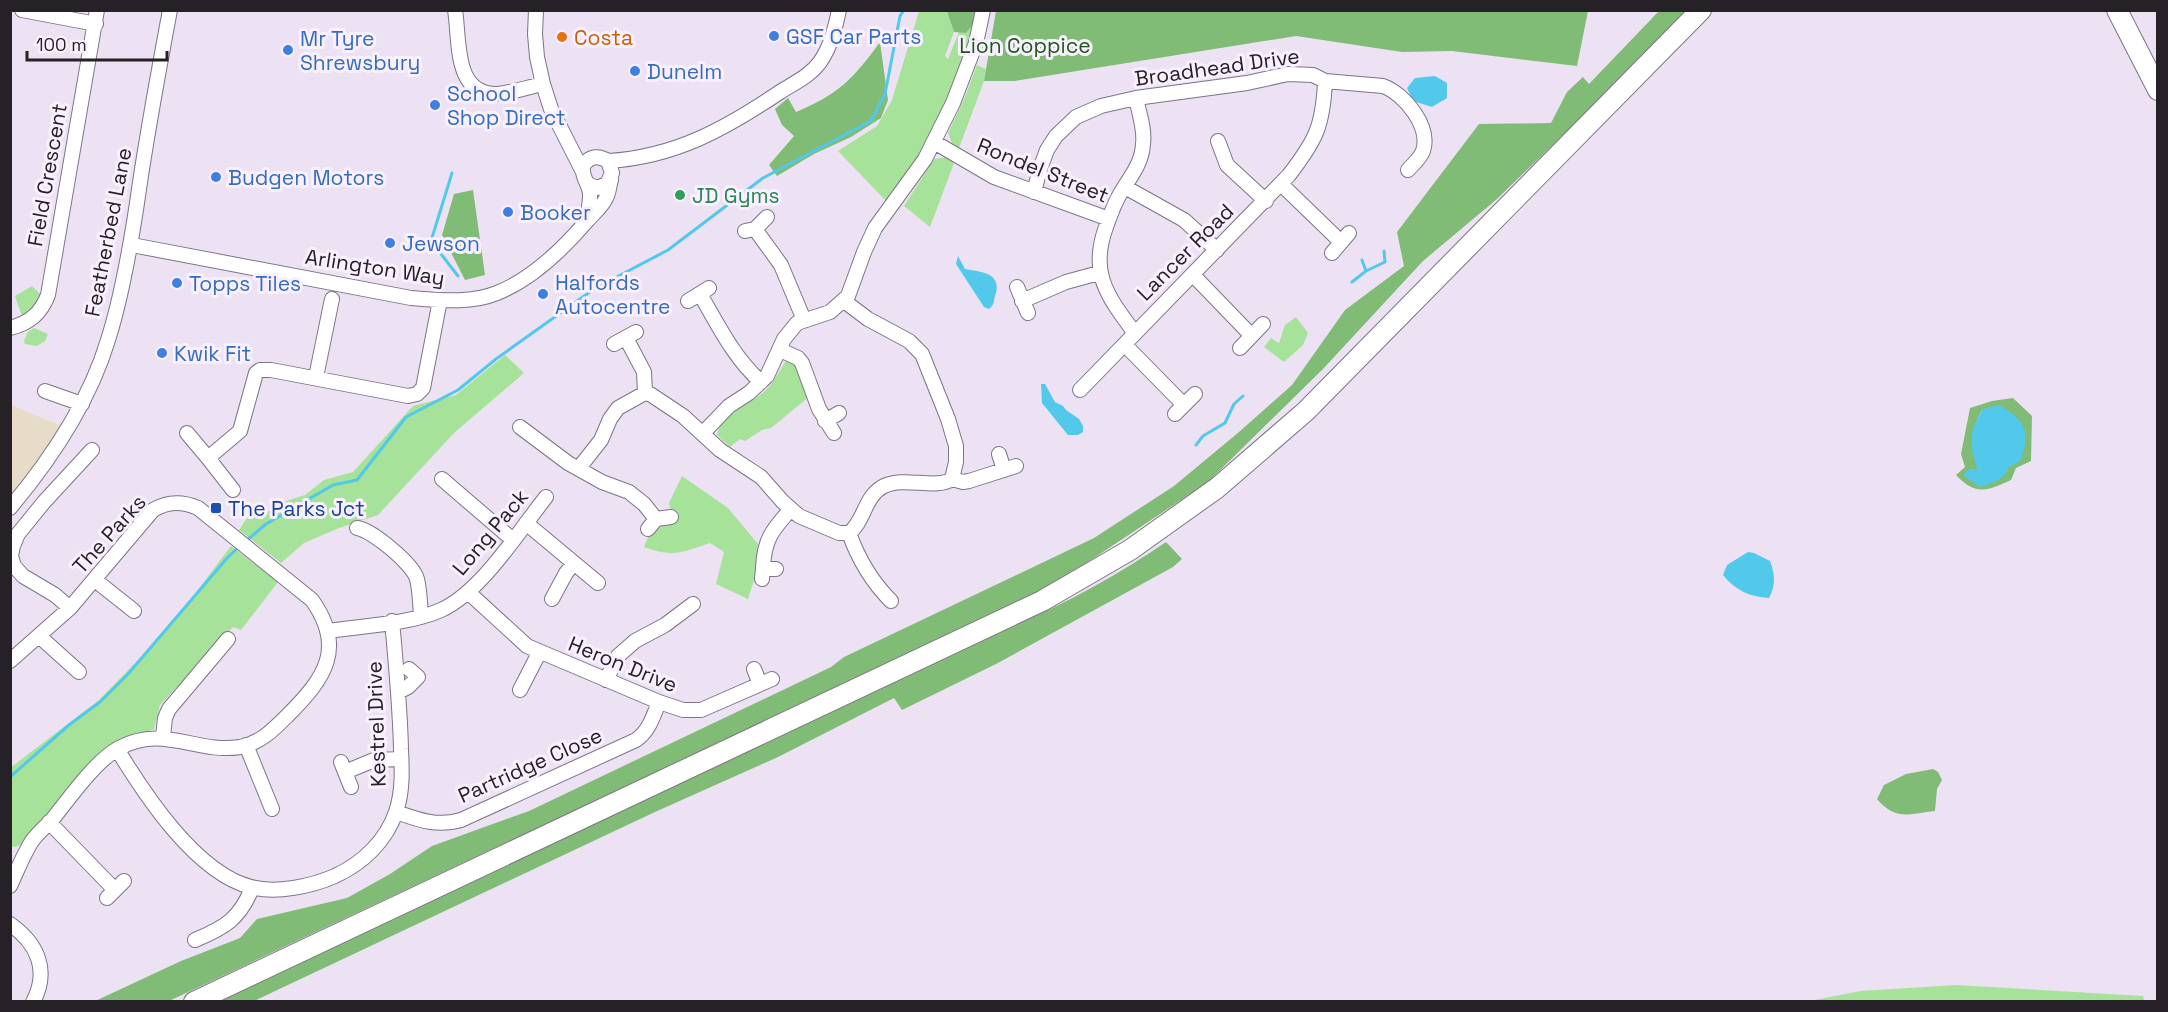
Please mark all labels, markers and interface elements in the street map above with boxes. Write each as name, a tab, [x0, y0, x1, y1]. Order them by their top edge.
place label: GSF Car Parts	[786, 23, 921, 50]
scale bar	[27, 24, 166, 62]
place label: Costa	[574, 24, 633, 51]
place label: Mr Tyre Shrewsbury	[300, 25, 420, 76]
marker: GSF Car Parts	[767, 29, 781, 43]
marker: Costa	[555, 30, 569, 44]
park label: Lion Coppice	[959, 32, 1091, 59]
text: 100 m	[36, 33, 87, 56]
street label: Broadhead Drive	[1133, 42, 1301, 92]
marker: Mr Tyre Shrewsbury	[281, 43, 295, 57]
place label: Dunelm	[647, 58, 722, 85]
marker: Dunelm	[628, 64, 642, 78]
place label: School Shop Direct	[447, 80, 566, 131]
marker: School Shop Direct	[428, 98, 442, 112]
street label: Field Crescent	[21, 101, 73, 249]
street label: Rondel Street	[973, 131, 1113, 209]
street label: Featherbed Lane	[78, 145, 138, 319]
place label: Budgen Motors	[228, 164, 384, 191]
marker: Budgen Motors	[209, 170, 223, 184]
place label: JD Gyms	[692, 182, 780, 209]
marker: JD Gyms	[673, 188, 687, 202]
street label: Lancer Road	[1131, 198, 1239, 306]
place label: Booker	[520, 199, 591, 226]
marker: Booker	[501, 205, 515, 219]
place label: Jewson	[402, 230, 480, 257]
marker: Jewson	[383, 236, 397, 250]
street label: Arlington Way	[303, 243, 447, 291]
place label: Halfords Autocentre	[555, 269, 671, 320]
place label: Topps Tiles	[189, 270, 301, 297]
marker: Topps Tiles	[170, 276, 184, 290]
marker: Halfords Autocentre	[536, 287, 550, 301]
place label: Kwik Fit	[174, 340, 251, 367]
marker: Kwik Fit	[155, 346, 169, 360]
street label: Long Pack	[446, 483, 534, 581]
street label: The Parks	[66, 489, 152, 579]
place label: The Parks Jct	[228, 495, 365, 522]
marker: The Parks Jct	[209, 501, 223, 515]
street label: Heron Drive	[564, 630, 682, 698]
street label: Kestrel Drive	[360, 661, 392, 787]
street label: Partridge Close	[454, 721, 606, 809]

